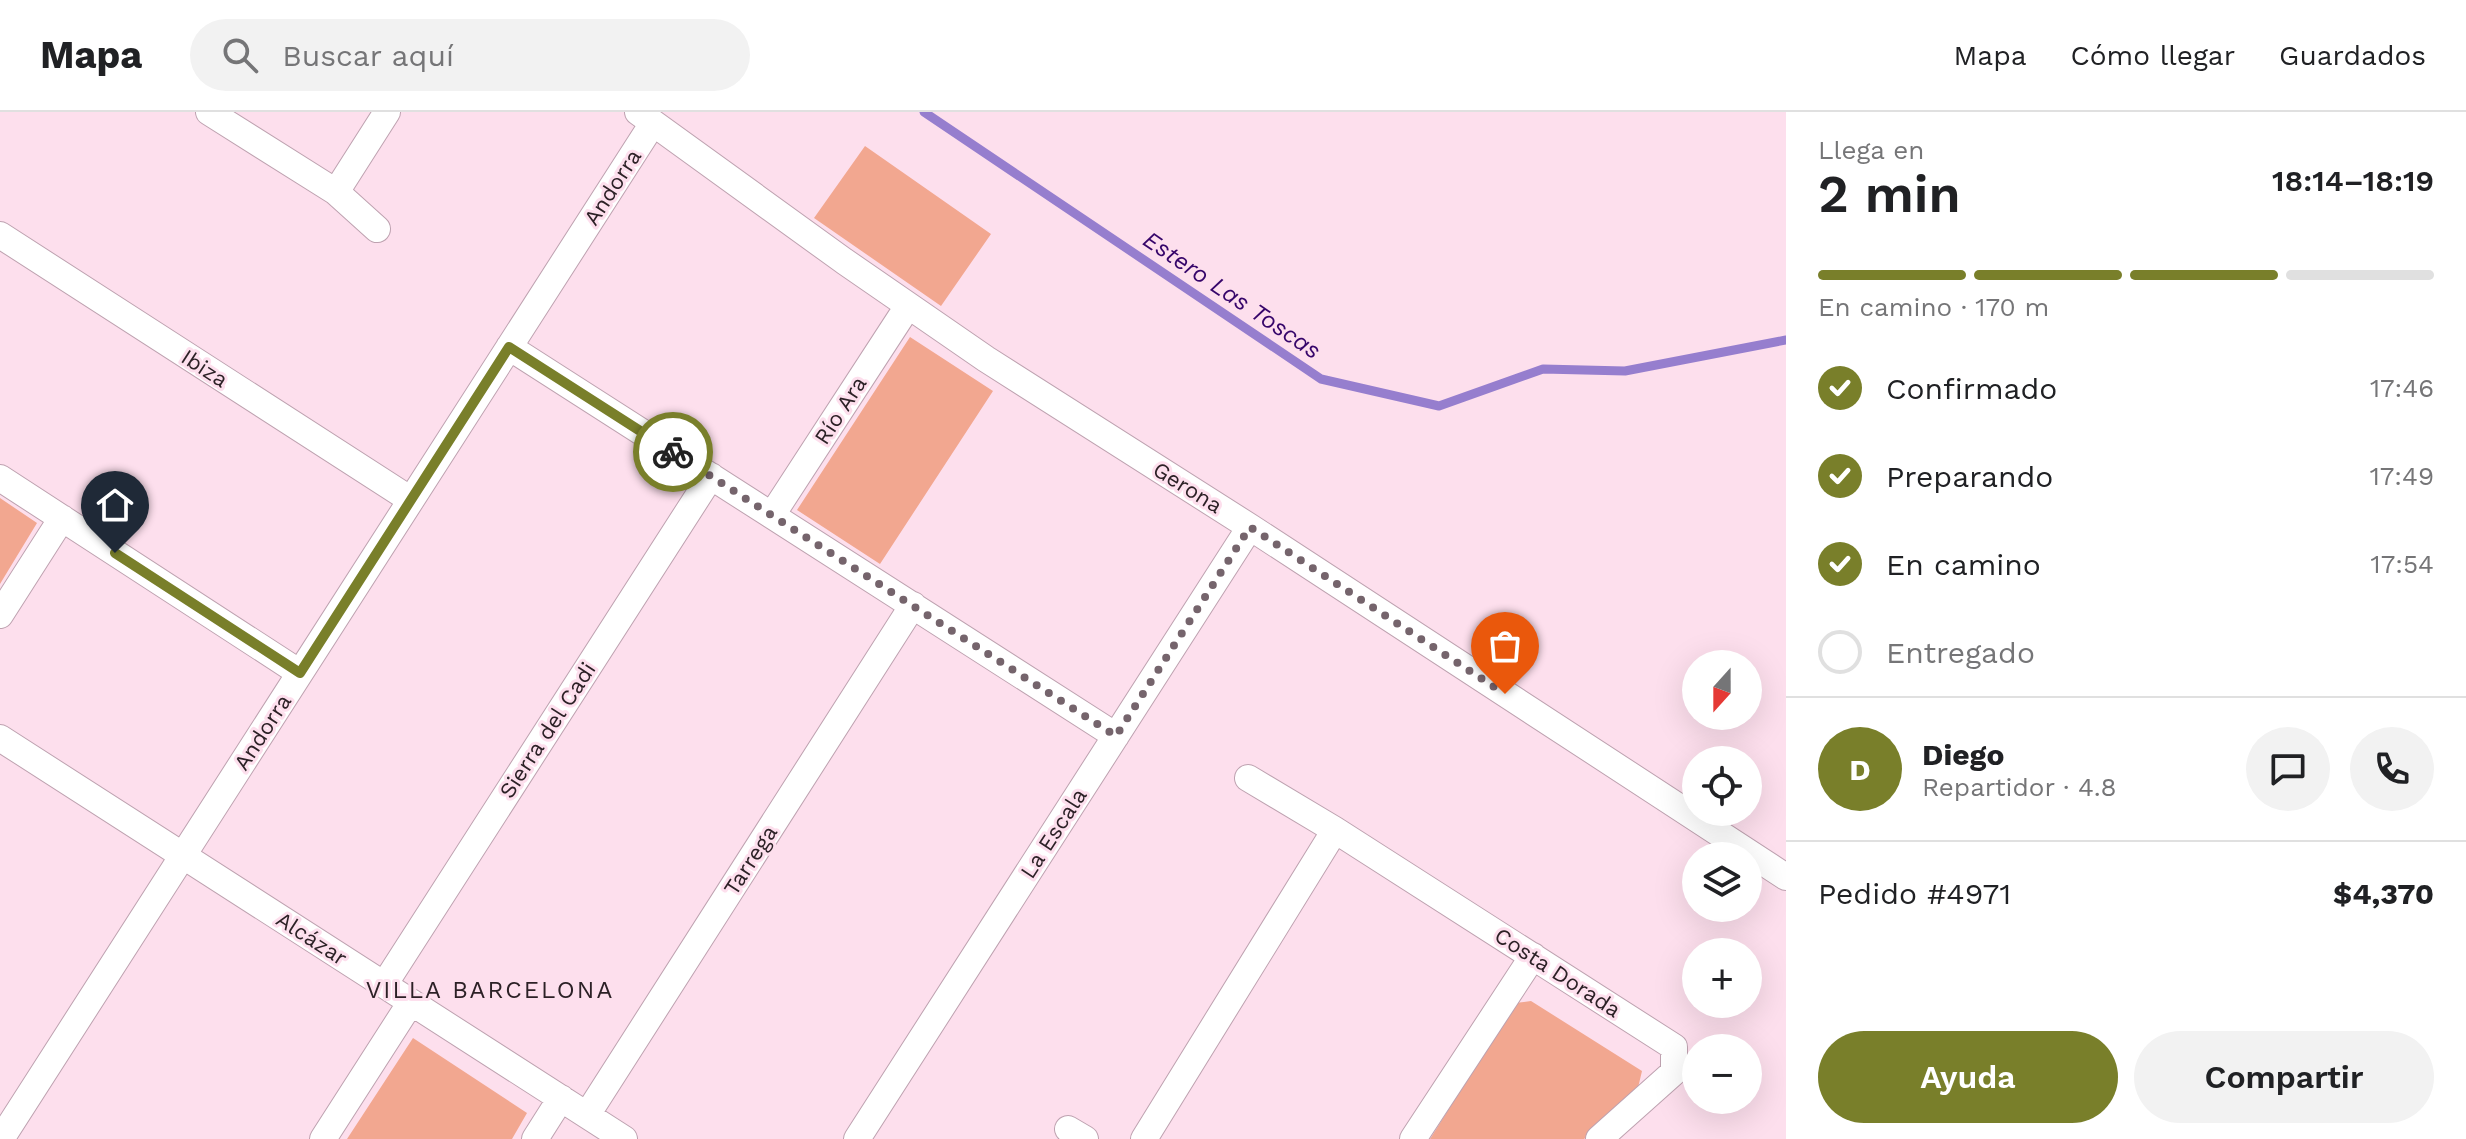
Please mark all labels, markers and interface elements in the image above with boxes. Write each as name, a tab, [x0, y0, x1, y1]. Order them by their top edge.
search box	[190, 19, 750, 91]
text: Mapa	[40, 33, 142, 77]
icon: search	[218, 33, 262, 77]
text: Buscar aquí	[282, 38, 454, 73]
text: Mapa	[1954, 39, 2027, 72]
text: Cómo llegar	[2071, 39, 2235, 72]
text: Guardados	[2279, 39, 2426, 72]
text: Llega en	[1818, 135, 1924, 165]
street label: Andorra	[579, 145, 646, 230]
text: 18:14–18:19	[2272, 163, 2434, 198]
text: 2 min	[1818, 164, 1961, 225]
water label: Estero Las Toscas	[1138, 225, 1326, 365]
text: En camino · 170 m	[1818, 292, 2049, 322]
street label: Ibiza	[177, 344, 233, 393]
icon: check	[1818, 366, 1862, 410]
text: Confirmado	[1886, 371, 2057, 406]
street label: Río Ara	[809, 372, 872, 449]
text: 17:46	[2370, 373, 2434, 403]
courier	[633, 412, 713, 492]
icon: bike	[651, 430, 695, 474]
icon: check	[1818, 454, 1862, 498]
street label: Gerona	[1149, 457, 1227, 518]
text: Preparando	[1886, 459, 2053, 494]
text: 17:49	[2370, 461, 2434, 491]
pin	[81, 471, 149, 553]
icon: home	[93, 483, 137, 527]
icon: check	[1818, 542, 1862, 586]
text: En camino	[1886, 547, 2041, 582]
text: 17:54	[2371, 549, 2434, 579]
pin	[1471, 612, 1539, 694]
icon: bag	[1483, 624, 1527, 668]
text: Entregado	[1886, 635, 2035, 670]
north arrow	[1682, 650, 1762, 730]
map controls	[1682, 650, 1762, 1114]
street label: Sierra del Cadi	[494, 658, 601, 803]
street label: Andorra	[229, 690, 296, 775]
button: chat	[2246, 727, 2330, 811]
button: phone	[2350, 727, 2434, 811]
text: Diego	[1922, 737, 2004, 772]
button: locate	[1682, 746, 1762, 826]
text: D	[1849, 752, 1871, 787]
text: Repartidor · 4.8	[1922, 772, 2117, 802]
street label: La Escala	[1015, 784, 1092, 883]
street label: Tarrega	[719, 821, 782, 900]
button: layers	[1682, 842, 1762, 922]
text: Pedido #4971	[1818, 876, 2011, 911]
text: $4,370	[2333, 876, 2434, 911]
street label: Alcázar	[272, 906, 352, 970]
street label: Costa Dorada	[1490, 922, 1625, 1022]
button: +	[1682, 938, 1762, 1018]
district label: VILLA BARCELONA	[366, 976, 614, 1004]
button: Ayuda	[1818, 1031, 2118, 1123]
button: Compartir	[2134, 1031, 2434, 1123]
button: −	[1682, 1034, 1762, 1114]

